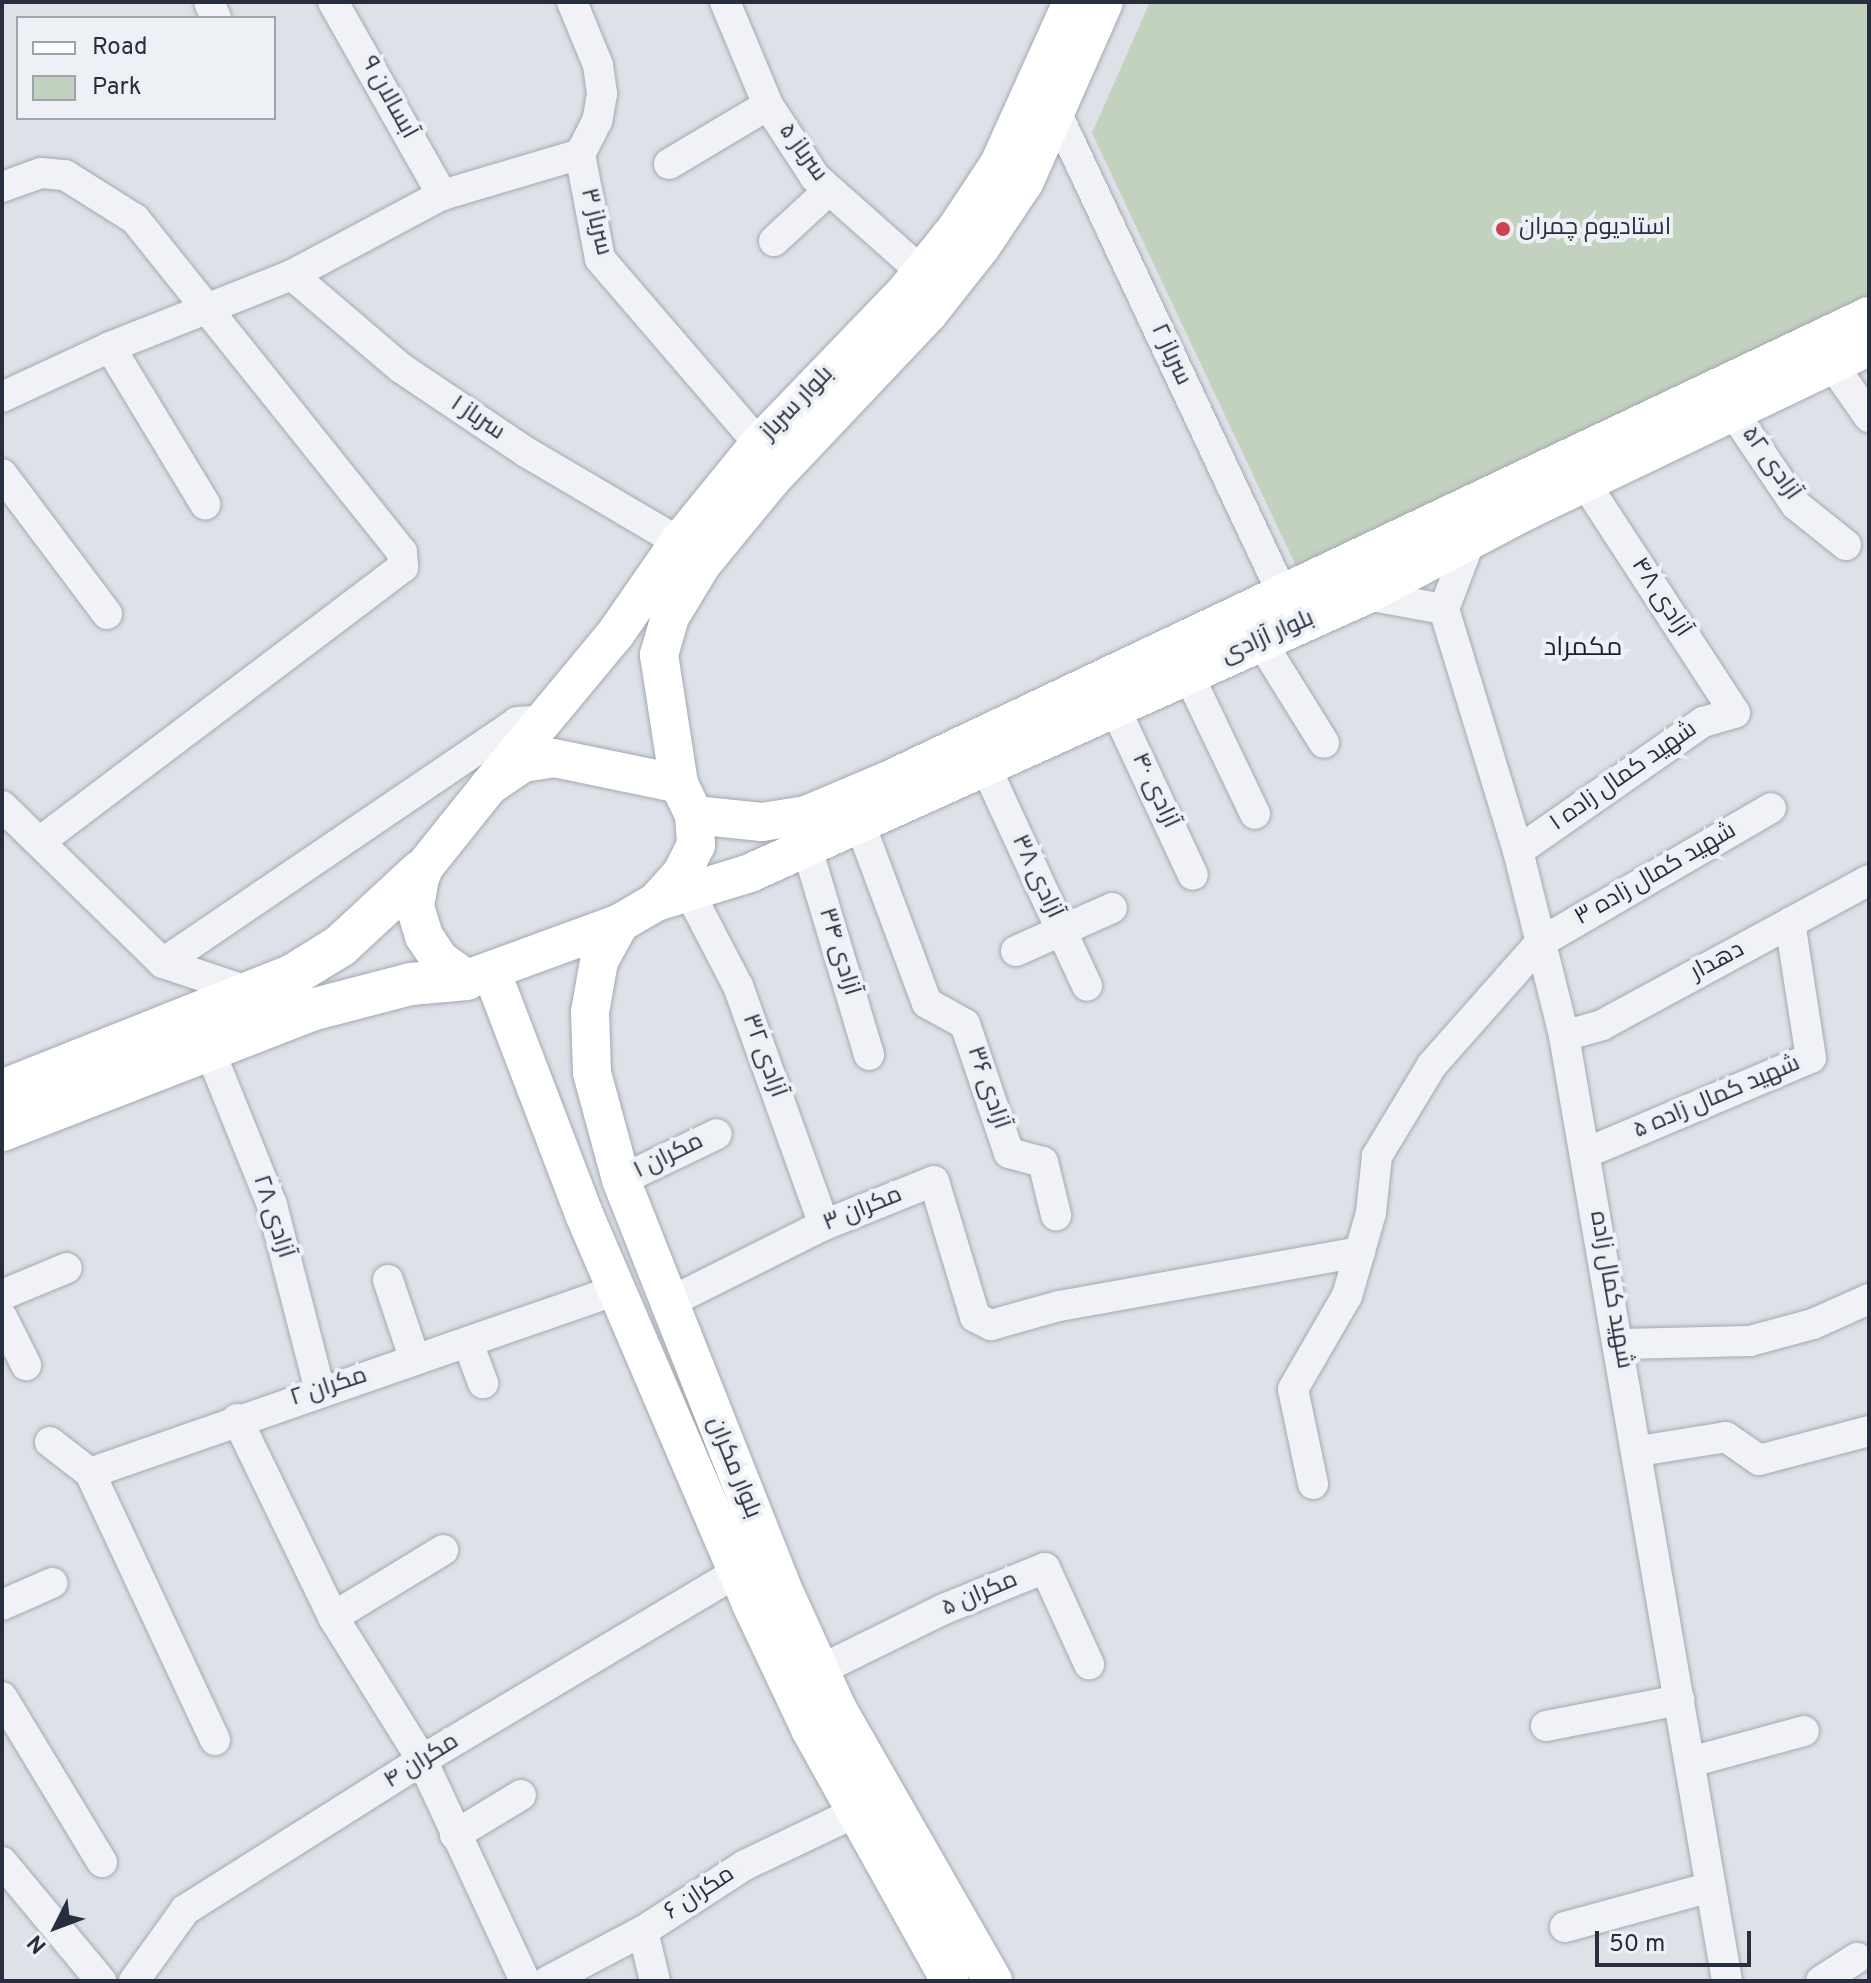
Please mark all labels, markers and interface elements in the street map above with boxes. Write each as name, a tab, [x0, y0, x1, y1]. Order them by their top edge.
legend	[16, 16, 276, 120]
text: Road	[92, 33, 148, 63]
street label: آبسالان ۹	[354, 52, 422, 144]
text: Park	[92, 73, 142, 103]
street label: سرباز ۵	[771, 118, 833, 188]
street label: سرباز ۳	[573, 185, 617, 259]
place label: استادیوم چمران	[1519, 215, 1671, 243]
marker: استادیوم چمران	[1494, 220, 1512, 238]
street label: سرباز ۲	[1143, 320, 1197, 390]
street label: بلوار سرباز	[756, 361, 840, 447]
street label: سرباز ۱	[444, 390, 510, 448]
street label: آزادی ۵۲	[1734, 421, 1806, 507]
street label: آزادی ۴۸	[1624, 553, 1696, 643]
street label: بلوار آزادی	[1217, 605, 1319, 671]
district label: مکمراد	[1544, 633, 1622, 665]
street label: شهید کمال زاده ۱	[1545, 716, 1703, 838]
street label: آزادی ۴۰	[1124, 749, 1184, 833]
street label: شهید کمال زاده ۳	[1570, 817, 1742, 933]
street label: آزادی ۳۸	[1004, 831, 1068, 923]
street label: آزادی ۳۴	[811, 905, 865, 999]
street label: دهدار	[1686, 936, 1750, 988]
street label: آزادی ۳۲	[735, 1010, 791, 1102]
street label: آزادی ۳۶	[959, 1043, 1015, 1133]
street label: شهید کمال زاده ۵	[1629, 1050, 1805, 1146]
street label: مکران ۱	[629, 1128, 709, 1186]
street label: آزادی ۲۸	[245, 1172, 299, 1262]
street label: مکران ۳	[819, 1181, 907, 1239]
street label: شهید کمال زاده	[1582, 1209, 1638, 1371]
street label: مکران ۲	[287, 1362, 371, 1414]
street label: بلوار مکران	[700, 1413, 766, 1523]
street label: مکران ۵	[938, 1566, 1022, 1624]
street label: مکران ۴	[379, 1728, 465, 1796]
street label: مکران ۶	[659, 1861, 741, 1927]
north arrow	[16, 1887, 96, 1967]
scale bar	[1599, 1915, 1755, 1965]
text: N	[22, 1928, 53, 1958]
text: 50 m	[1609, 1930, 1665, 1960]

